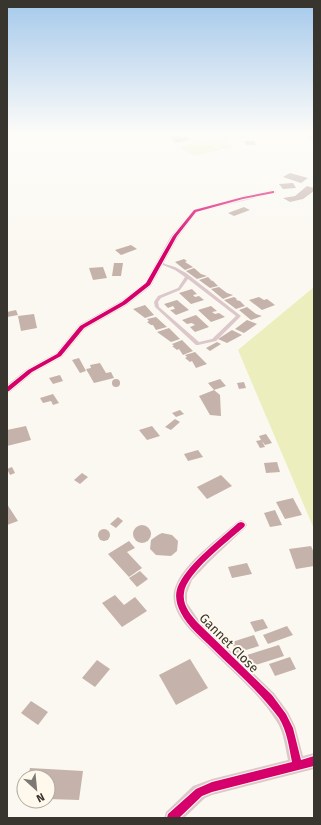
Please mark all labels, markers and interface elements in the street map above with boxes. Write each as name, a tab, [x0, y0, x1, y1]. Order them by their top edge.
street label: Gannet Close	[196, 610, 262, 676]
north arrow	[16, 769, 56, 809]
text: N	[34, 790, 47, 805]

